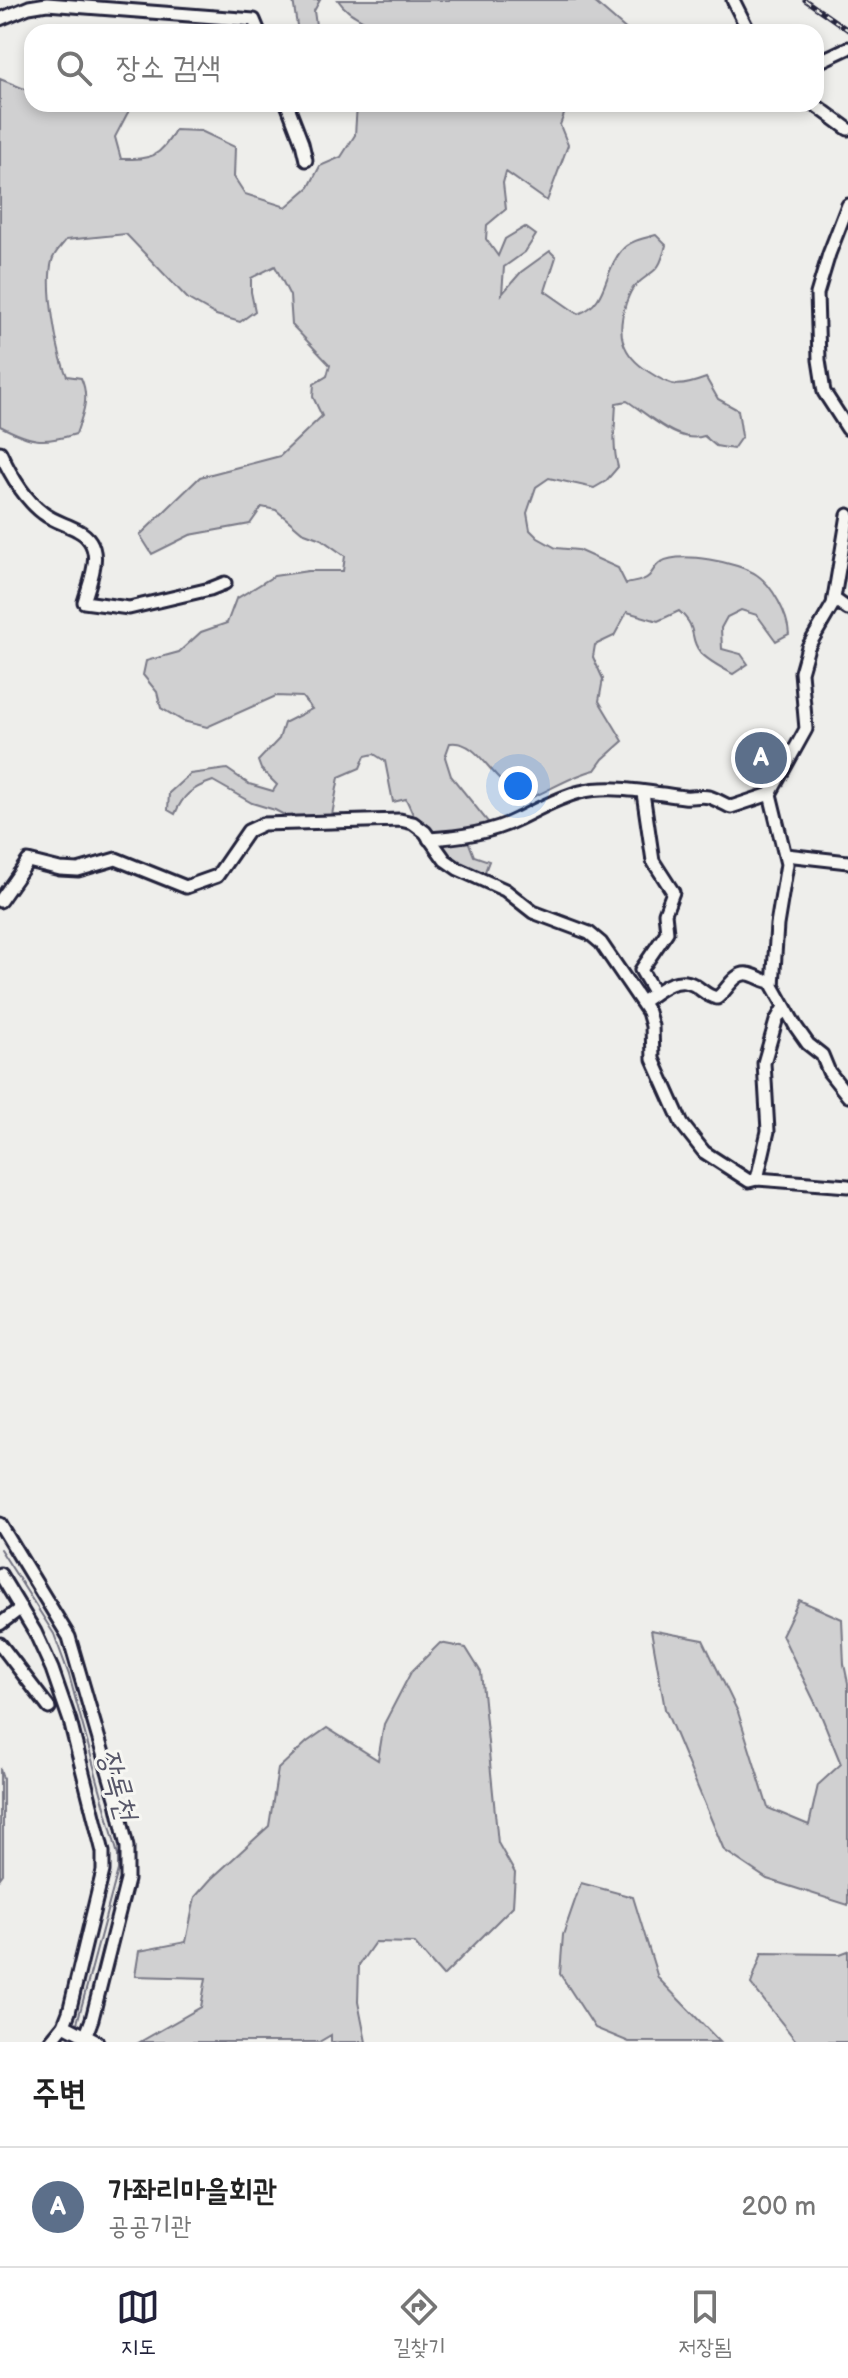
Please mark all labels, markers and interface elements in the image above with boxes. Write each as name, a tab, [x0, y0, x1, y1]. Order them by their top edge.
search box	[24, 24, 824, 112]
icon: search	[52, 46, 96, 90]
text: 장소 검색	[116, 50, 221, 86]
pin: A	[735, 728, 787, 788]
your location	[498, 766, 538, 806]
water label: 장록천	[90, 1745, 145, 1827]
text: 주변	[32, 2073, 87, 2114]
text: 가좌리마을회관	[108, 2173, 277, 2209]
text: A	[50, 2192, 66, 2223]
text: 200 m	[742, 2192, 816, 2223]
text: 공공기관	[108, 2211, 192, 2242]
tab: 지도	[116, 2285, 160, 2361]
tab: 길찾기	[393, 2285, 446, 2361]
tab: 저장됨	[679, 2285, 732, 2361]

